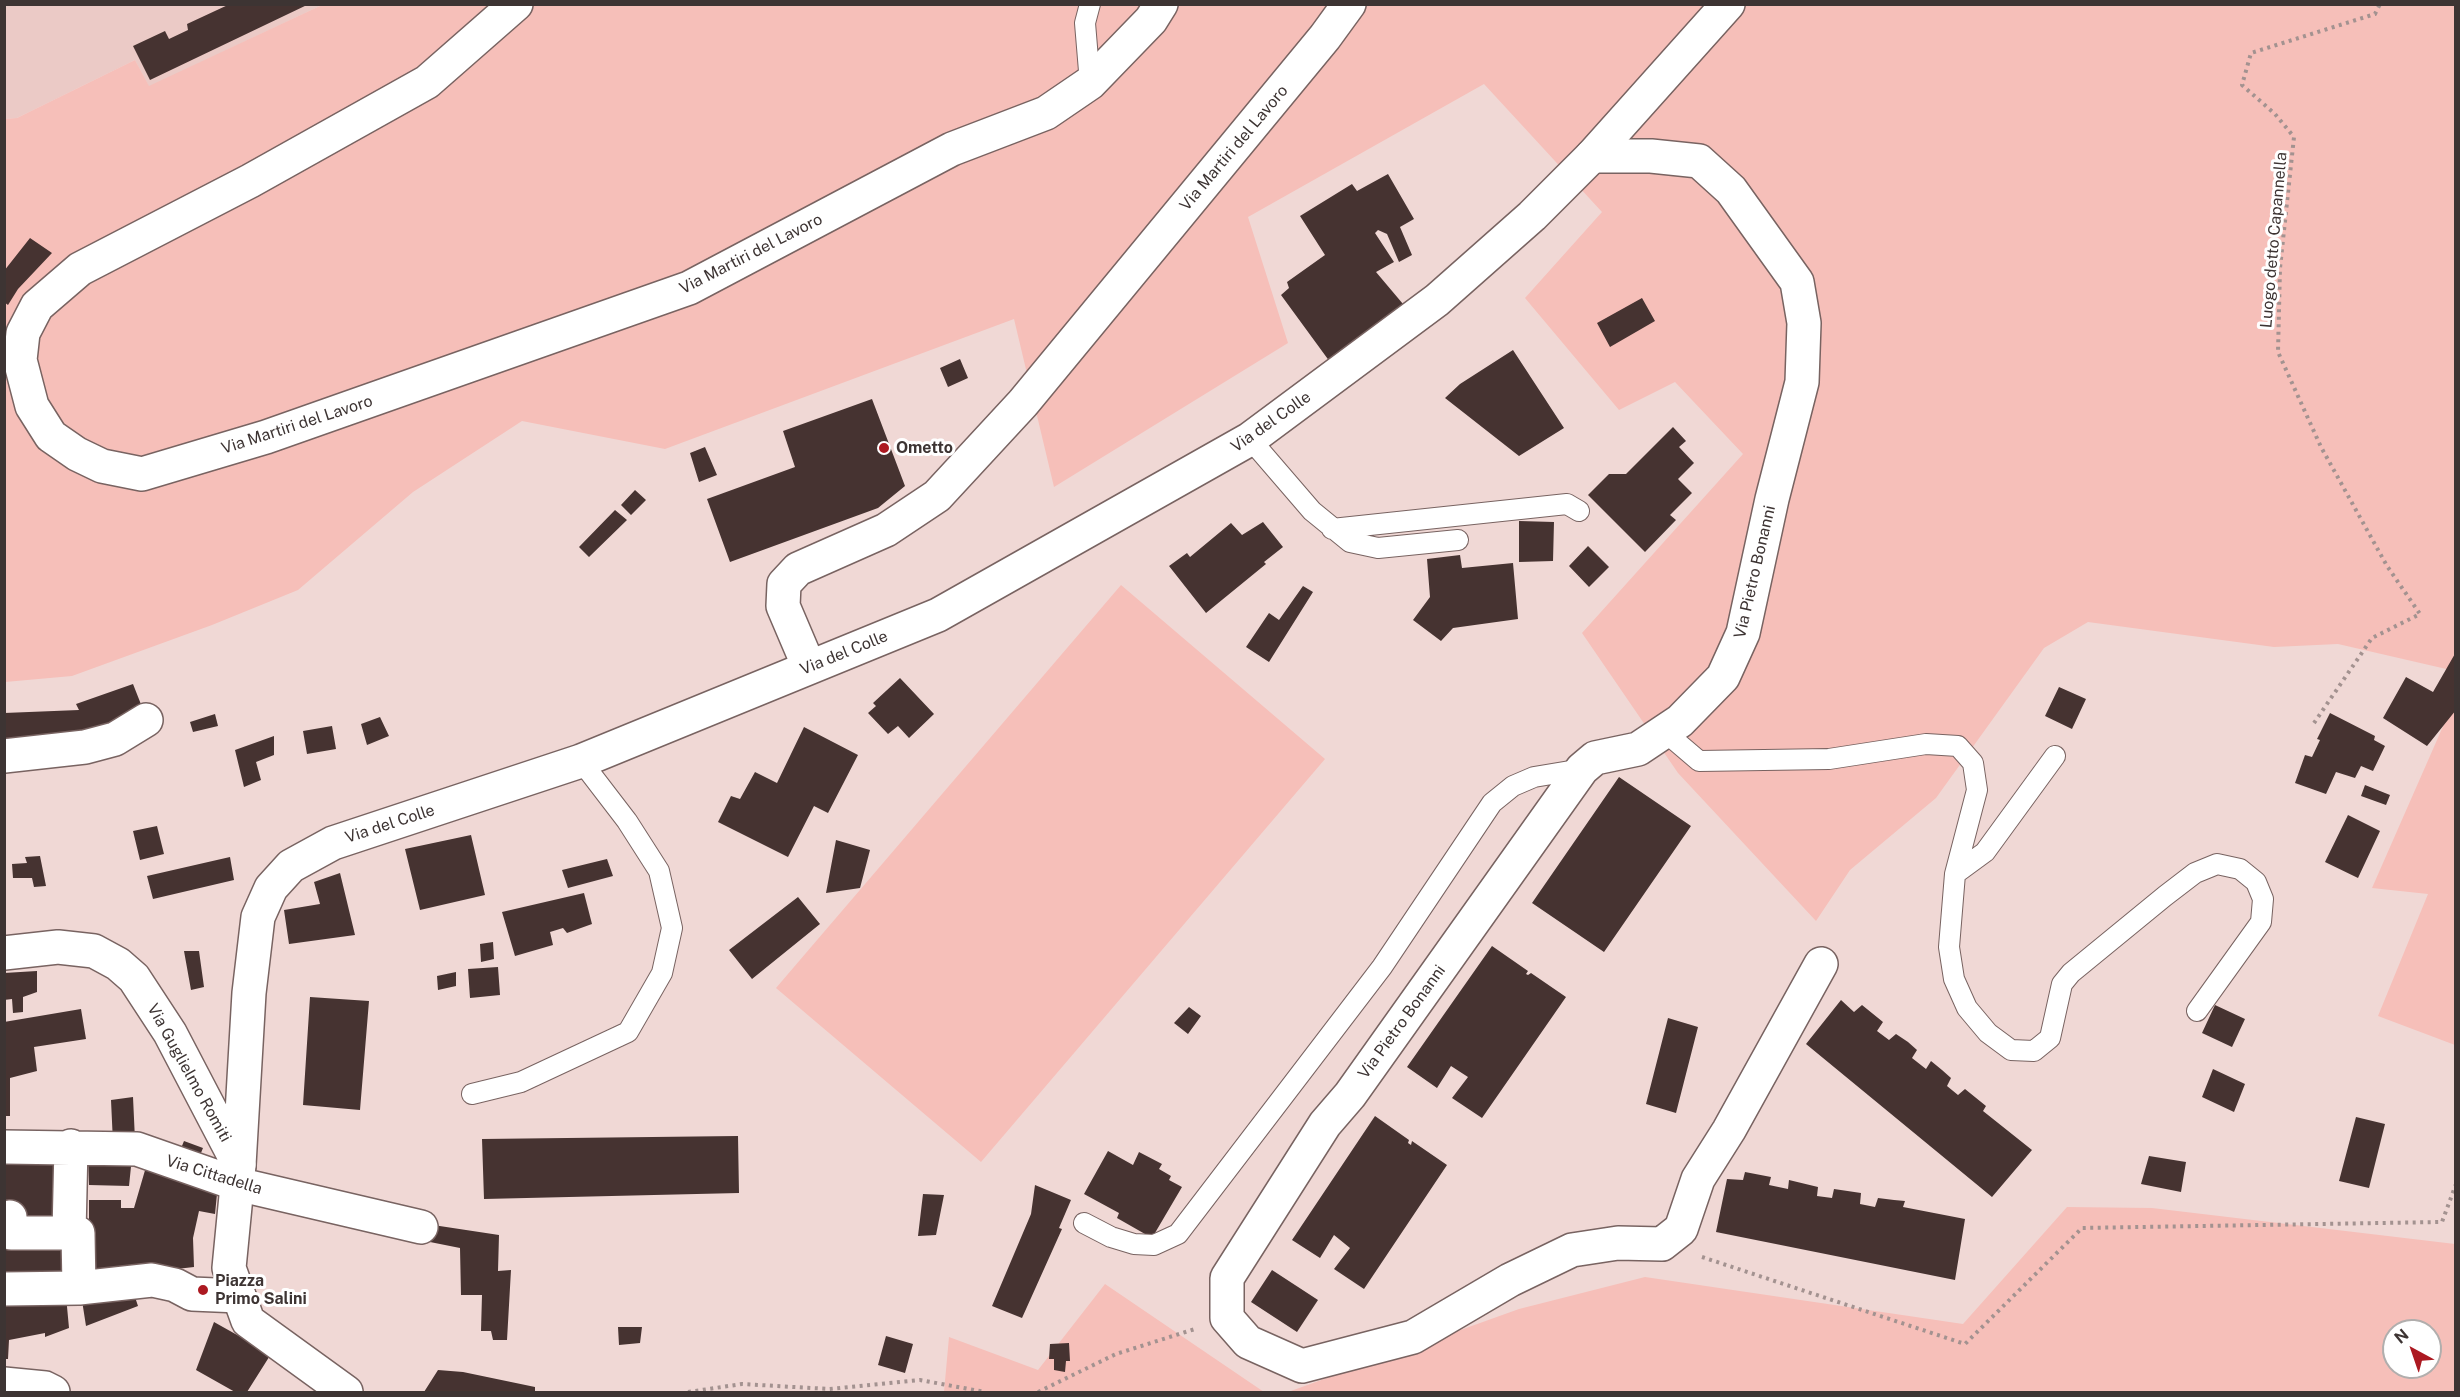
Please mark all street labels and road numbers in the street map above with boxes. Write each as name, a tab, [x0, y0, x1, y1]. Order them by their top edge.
street label: Via Martiri del Lavoro	[1176, 81, 1292, 215]
street label: Luogo detto Capannella	[2257, 151, 2291, 329]
street label: Via Martiri del Lavoro	[676, 210, 826, 298]
street label: Via del Colle	[1227, 387, 1315, 457]
street label: Via Martiri del Lavoro	[219, 391, 375, 459]
street label: Via Pietro Bonanni	[1730, 504, 1780, 640]
street label: Via del Colle	[797, 627, 891, 679]
street label: Via del Colle	[343, 801, 437, 847]
street label: Via Pietro Bonanni	[1354, 961, 1450, 1083]
street label: Via Guglielmo Romiti	[143, 1000, 235, 1146]
street label: Via Cittadella	[164, 1151, 264, 1199]

